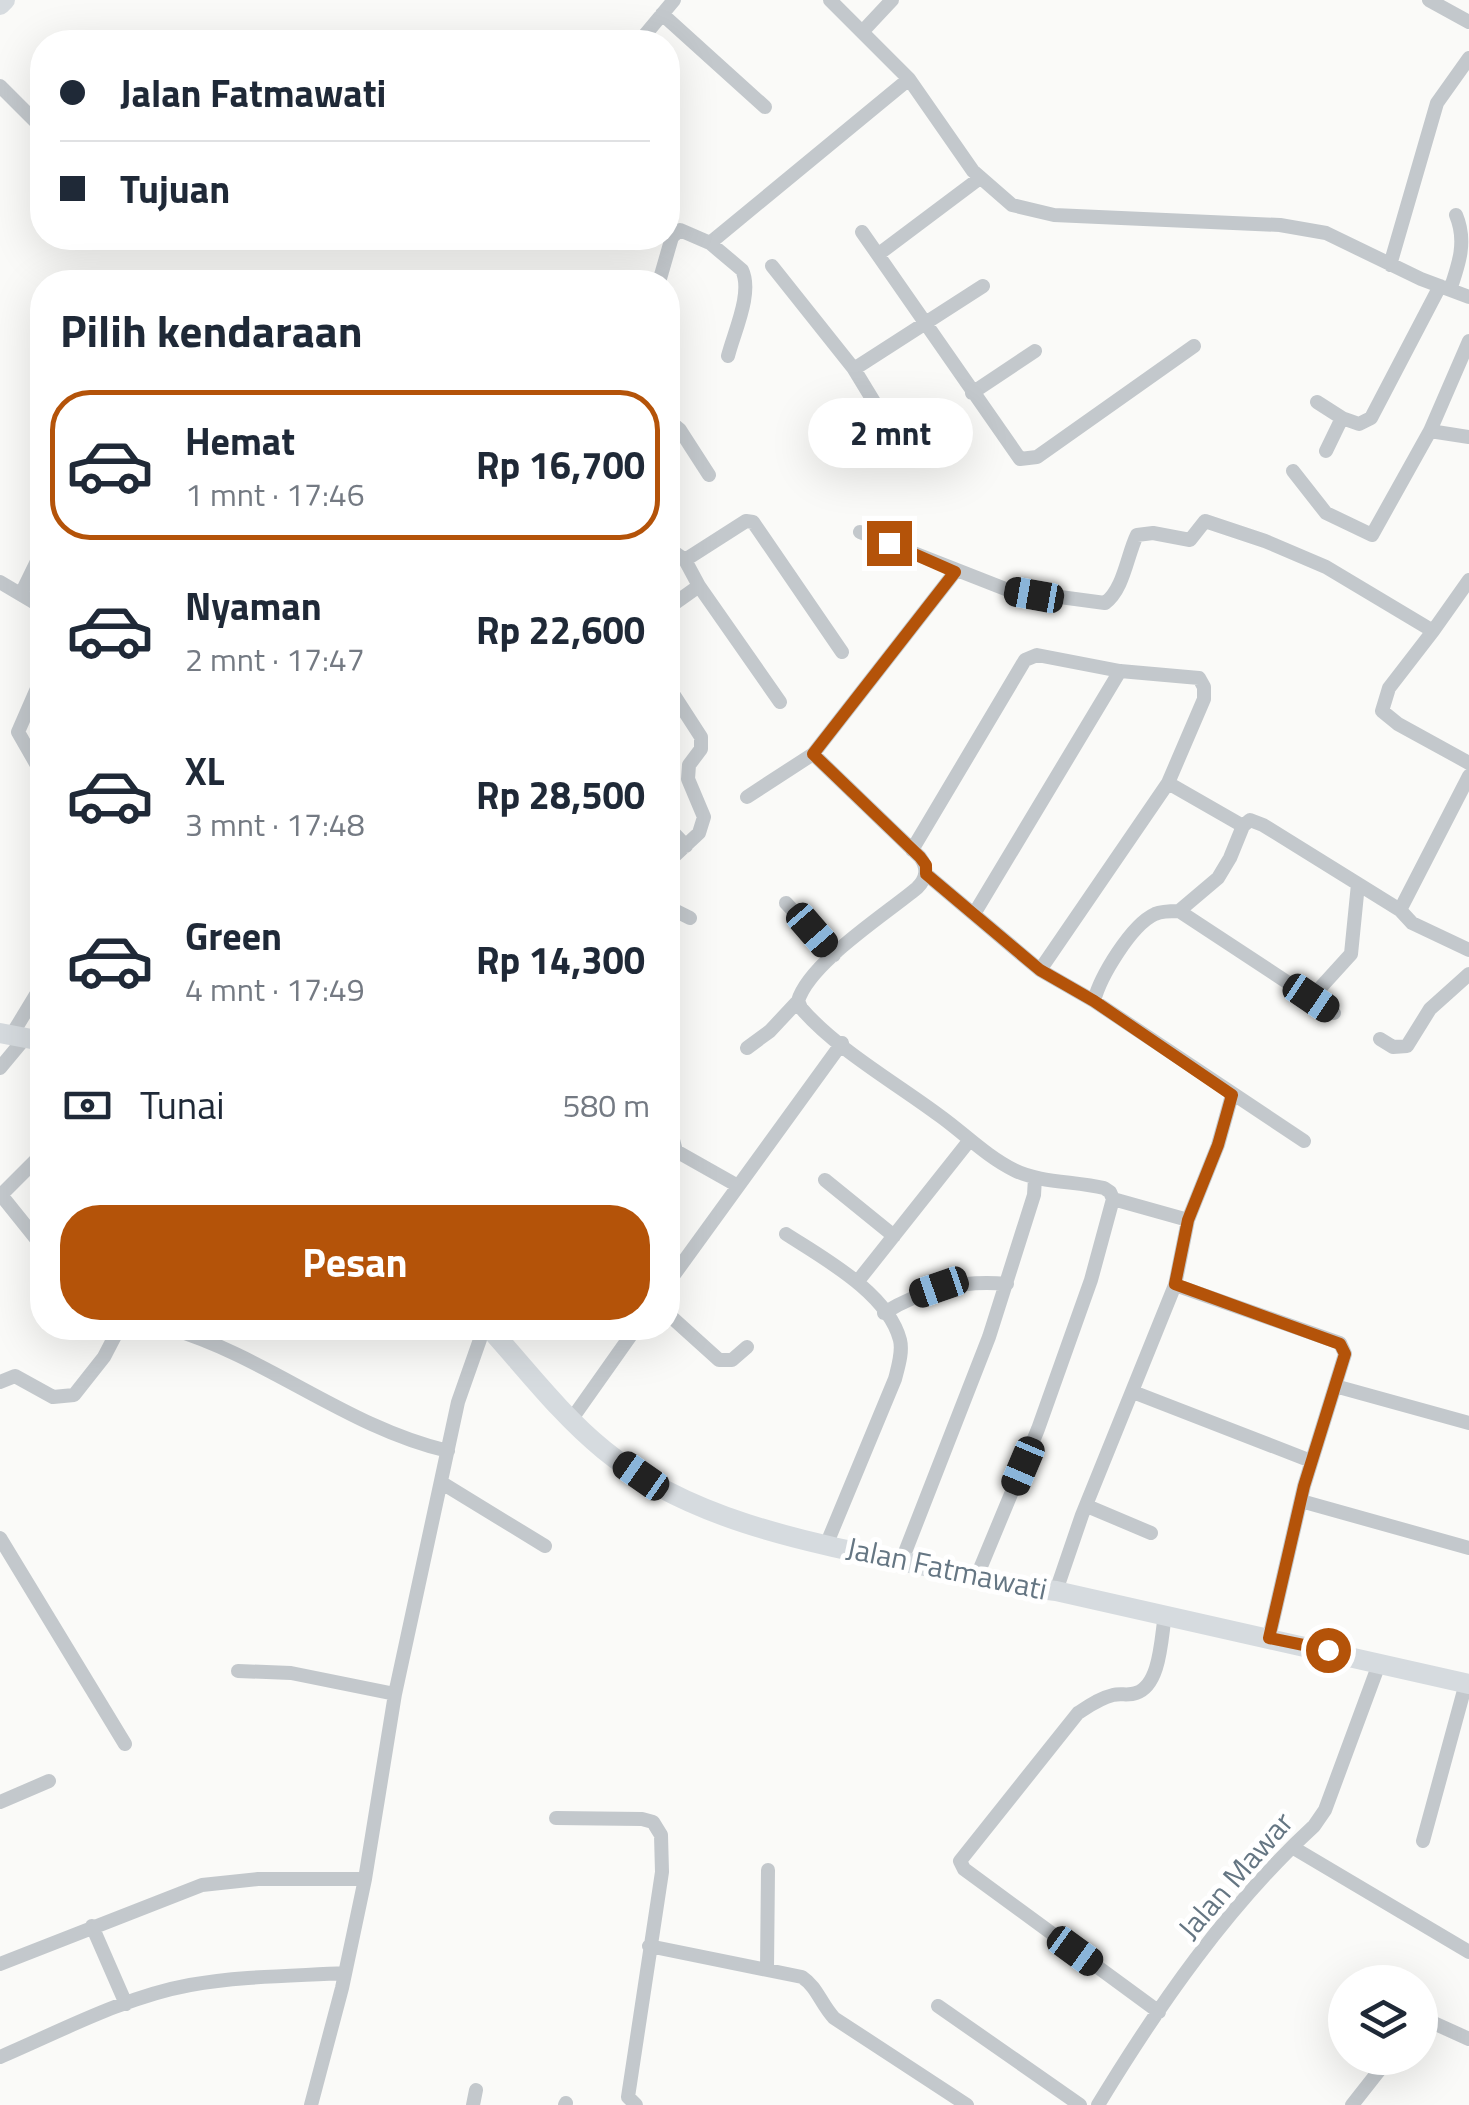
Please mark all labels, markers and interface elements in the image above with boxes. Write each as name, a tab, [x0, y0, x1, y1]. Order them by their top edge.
text: Jalan Fatmawati	[120, 64, 386, 122]
text: Tujuan	[120, 160, 230, 218]
text: Pilih kendaraan	[60, 296, 363, 364]
callout: 2 mnt	[806, 398, 972, 468]
text: 2 mnt	[850, 409, 931, 457]
text: Hemat	[185, 412, 295, 470]
icon: car	[65, 420, 155, 510]
text: Rp 16,700	[476, 436, 645, 494]
text: 1 mnt · 17:46	[185, 470, 365, 518]
route end	[867, 521, 912, 566]
car	[1002, 575, 1066, 615]
text: Nyaman	[185, 577, 322, 635]
icon: car	[65, 585, 155, 675]
text: Rp 22,600	[476, 601, 645, 659]
text: 2 mnt · 17:47	[185, 635, 365, 683]
text: XL	[185, 742, 225, 800]
icon: car	[65, 750, 155, 840]
text: Rp 28,500	[476, 766, 645, 824]
text: 3 mnt · 17:48	[185, 800, 365, 848]
car	[781, 898, 843, 962]
text: Green	[185, 907, 282, 965]
icon: car	[65, 915, 155, 1005]
text: Rp 14,300	[476, 931, 645, 989]
text: 4 mnt · 17:49	[185, 965, 365, 1013]
car	[1278, 969, 1344, 1027]
text: Tunai	[140, 1076, 225, 1134]
icon: cash	[60, 1078, 115, 1133]
text: 580 m	[562, 1081, 650, 1129]
button: Pesan	[60, 1205, 650, 1320]
car	[906, 1263, 972, 1311]
car	[997, 1433, 1049, 1499]
car	[608, 1447, 674, 1505]
street label: Jalan Fatmawati	[843, 1524, 1051, 1612]
route start	[1306, 1628, 1351, 1673]
street label: Jalan Mawar	[1166, 1801, 1304, 1949]
car	[1042, 1921, 1108, 1981]
map controls	[1328, 1965, 1438, 2075]
button: layers	[1328, 1965, 1438, 2075]

